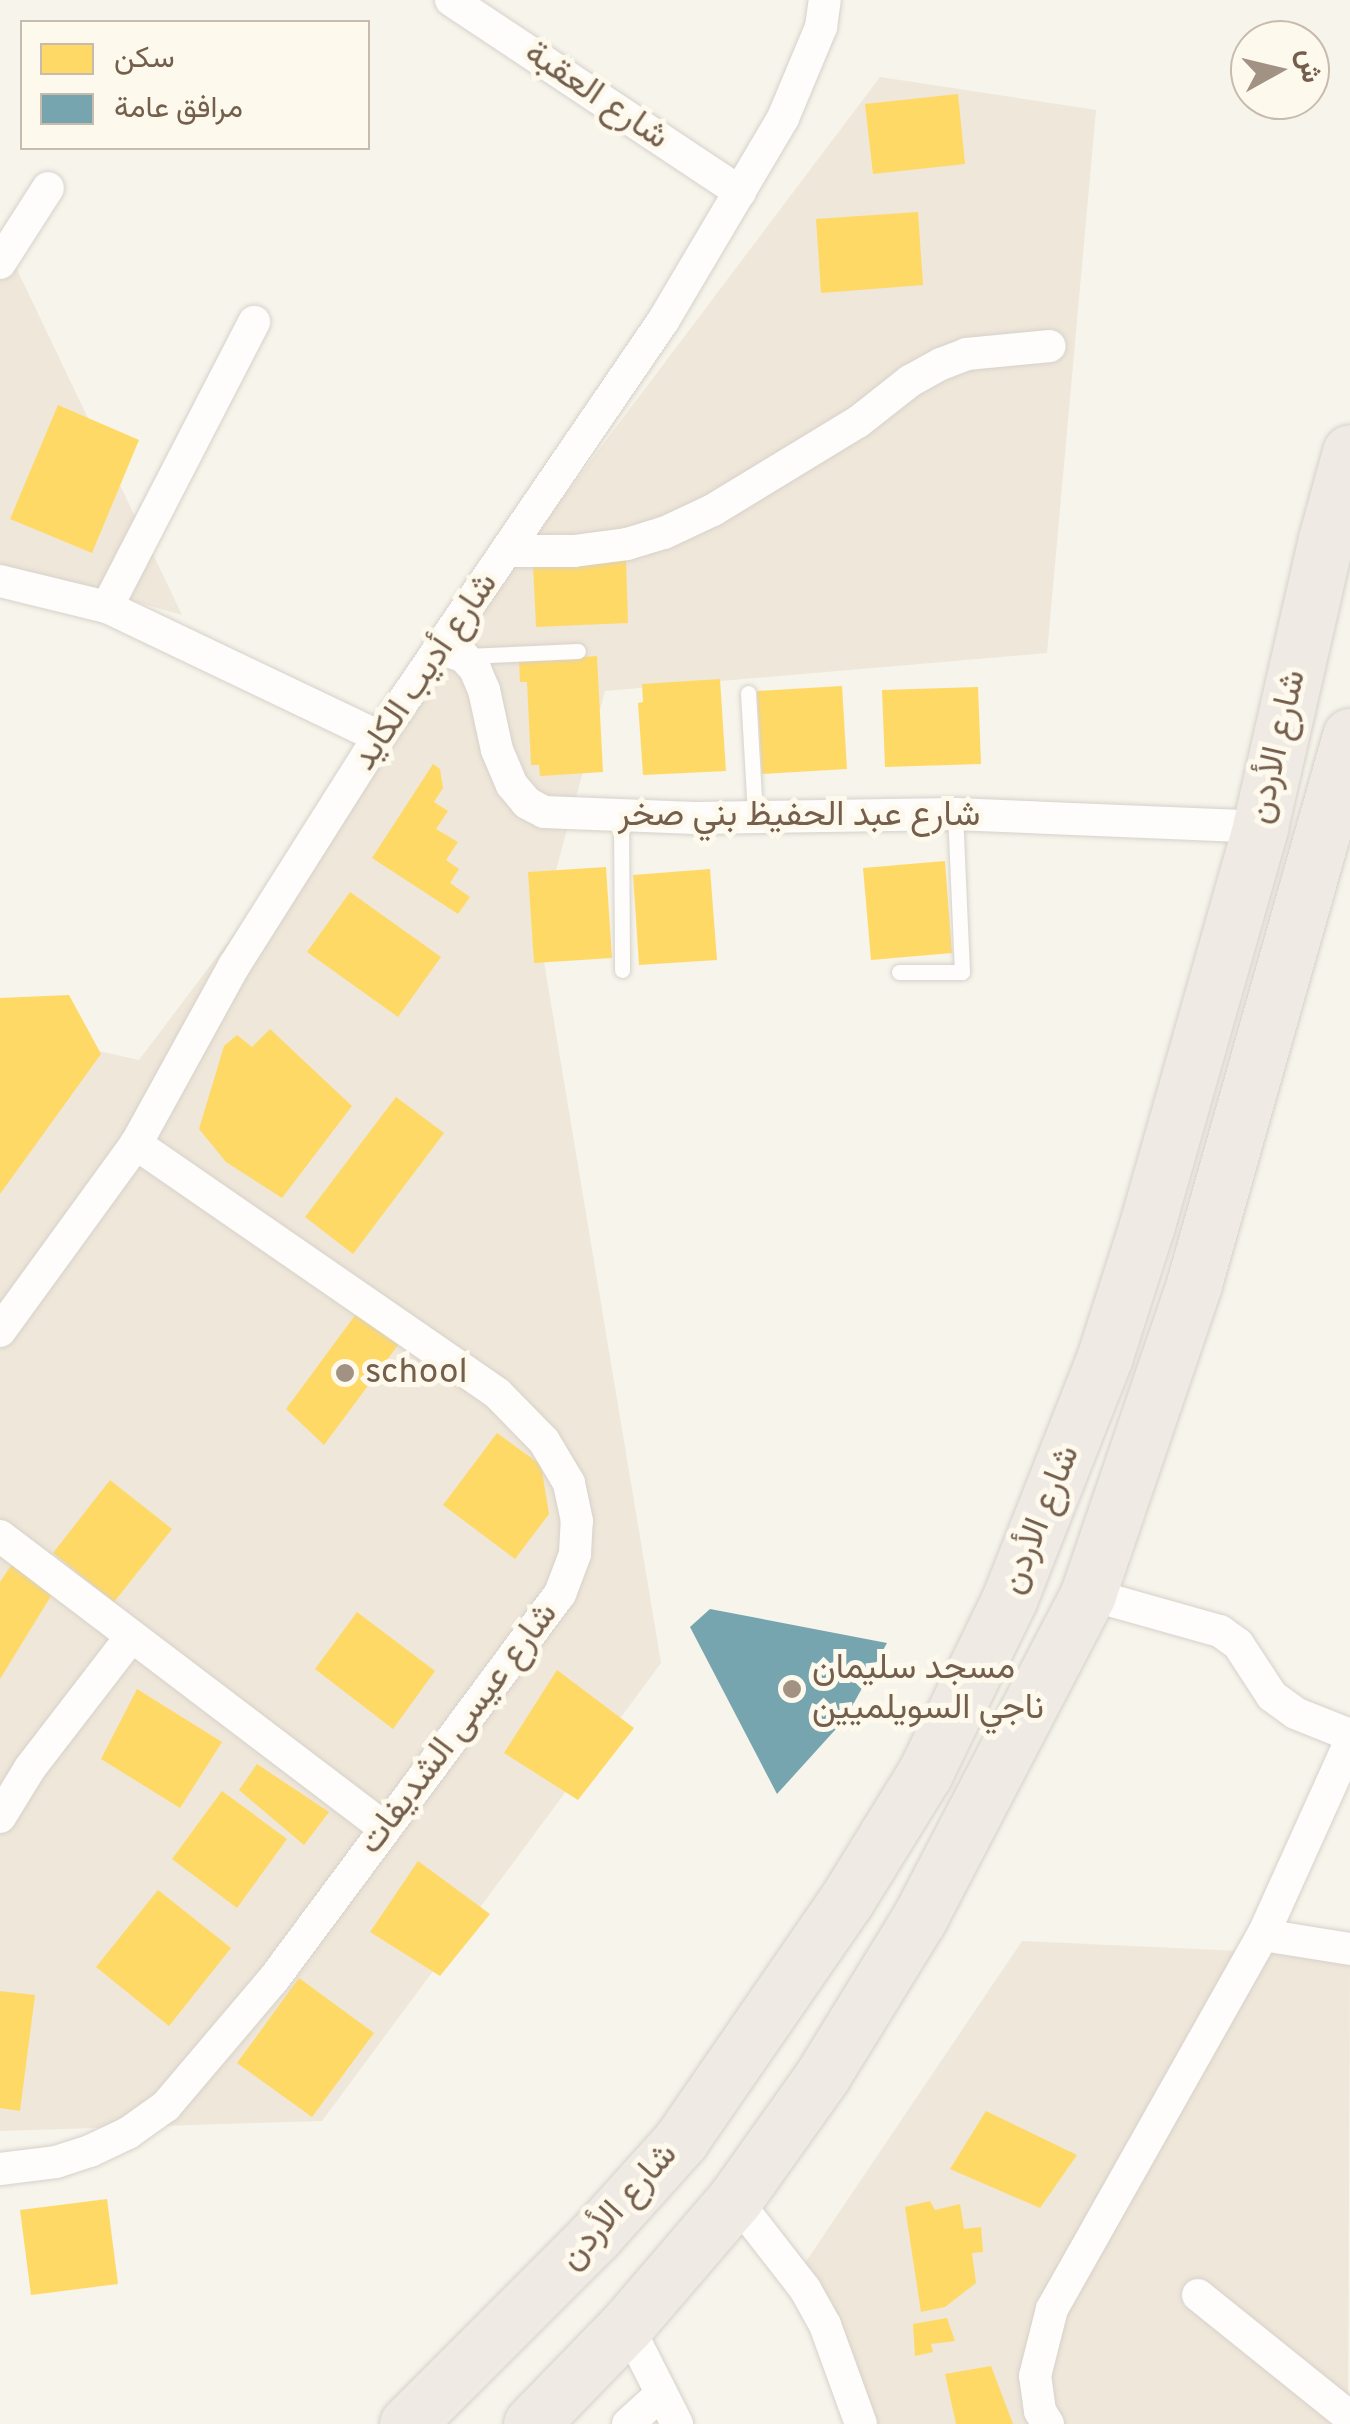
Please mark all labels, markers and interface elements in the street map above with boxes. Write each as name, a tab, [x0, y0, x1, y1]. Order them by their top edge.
legend	[20, 20, 370, 150]
north arrow	[1230, 20, 1330, 120]
street label: شارع العقبة	[516, 33, 676, 159]
text: سكن	[114, 41, 175, 78]
text: ش	[1288, 47, 1328, 85]
text: مرافق عامة	[114, 91, 243, 128]
street label: شارع أديب الكايد	[344, 565, 508, 779]
street label: شارع الأردن	[1240, 666, 1316, 828]
street label: شارع عبد الحفيظ بني صخر	[618, 795, 980, 837]
place label: school	[365, 1352, 468, 1394]
marker: school	[334, 1362, 356, 1384]
street label: شارع الأردن	[992, 1440, 1090, 1600]
street label: شارع عيسى الشديفات	[351, 1595, 567, 1863]
place label: مسجد سليمان ناجي السويلميين	[812, 1648, 1044, 1730]
marker: مسجد سليمان ناجي السويلميين	[781, 1678, 803, 1700]
street label: شارع الأردن	[551, 2135, 687, 2279]

